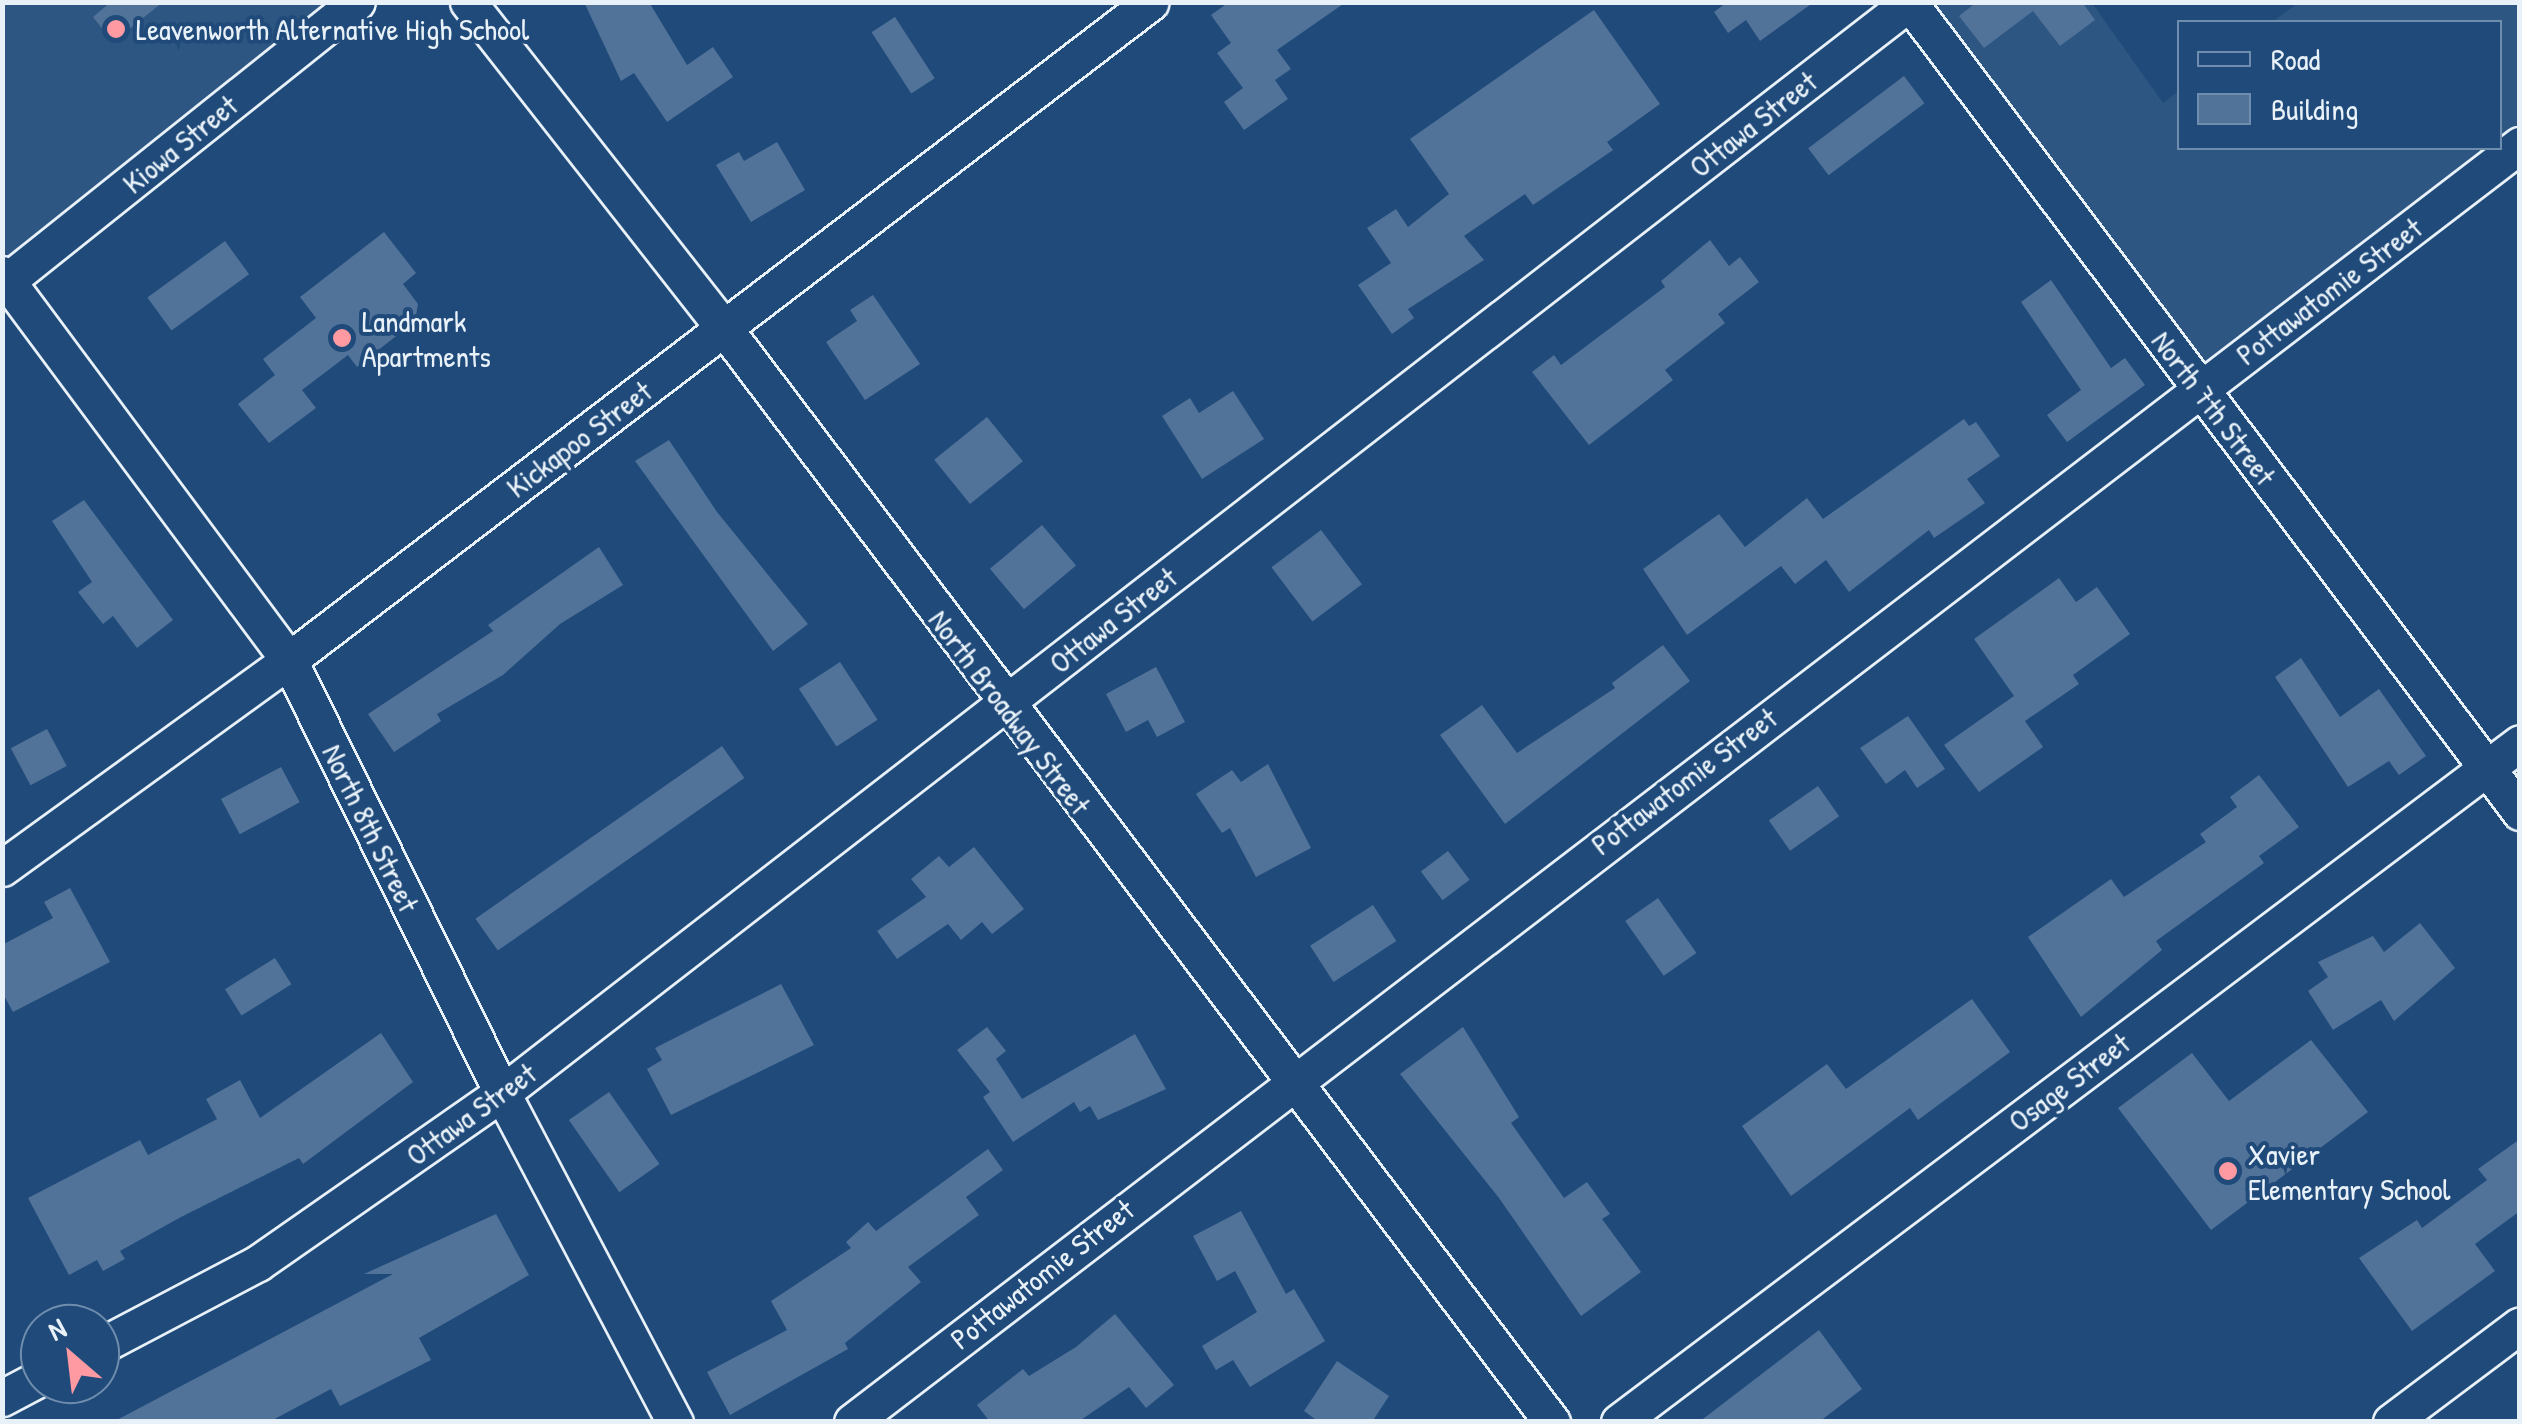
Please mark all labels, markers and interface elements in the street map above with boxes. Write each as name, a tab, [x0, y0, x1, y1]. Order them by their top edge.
place label: Leavenworth Alternative High School	[136, 11, 529, 47]
marker: Leavenworth Alternative High School	[105, 18, 127, 40]
legend	[2177, 20, 2502, 150]
text: Road	[2271, 39, 2320, 79]
street label: Ottawa Street	[1682, 63, 1824, 185]
street label: Kiowa Street	[115, 87, 245, 201]
text: Building	[2271, 89, 2358, 129]
street label: Pottawatomie Street	[2229, 210, 2429, 372]
place label: Landmark Apartments	[362, 303, 491, 374]
street label: North 7th Street	[2144, 324, 2284, 492]
marker: Landmark Apartments	[331, 327, 353, 349]
street label: Kickapoo Street	[499, 373, 659, 505]
street label: Ottawa Street	[1042, 559, 1184, 681]
street label: North Broadway Street	[921, 603, 1099, 821]
street label: Pottawatomie Street	[1584, 700, 1784, 862]
street label: North 8th Street	[315, 738, 427, 918]
street label: Osage Street	[2001, 1025, 2137, 1139]
street label: Ottawa Street	[399, 1055, 543, 1173]
place label: Xavier Elementary School	[2248, 1136, 2450, 1206]
marker: Xavier Elementary School	[2217, 1160, 2239, 1182]
street label: Pottawatomie Street	[943, 1191, 1141, 1357]
north arrow	[20, 1304, 120, 1404]
text: N	[41, 1309, 72, 1350]

